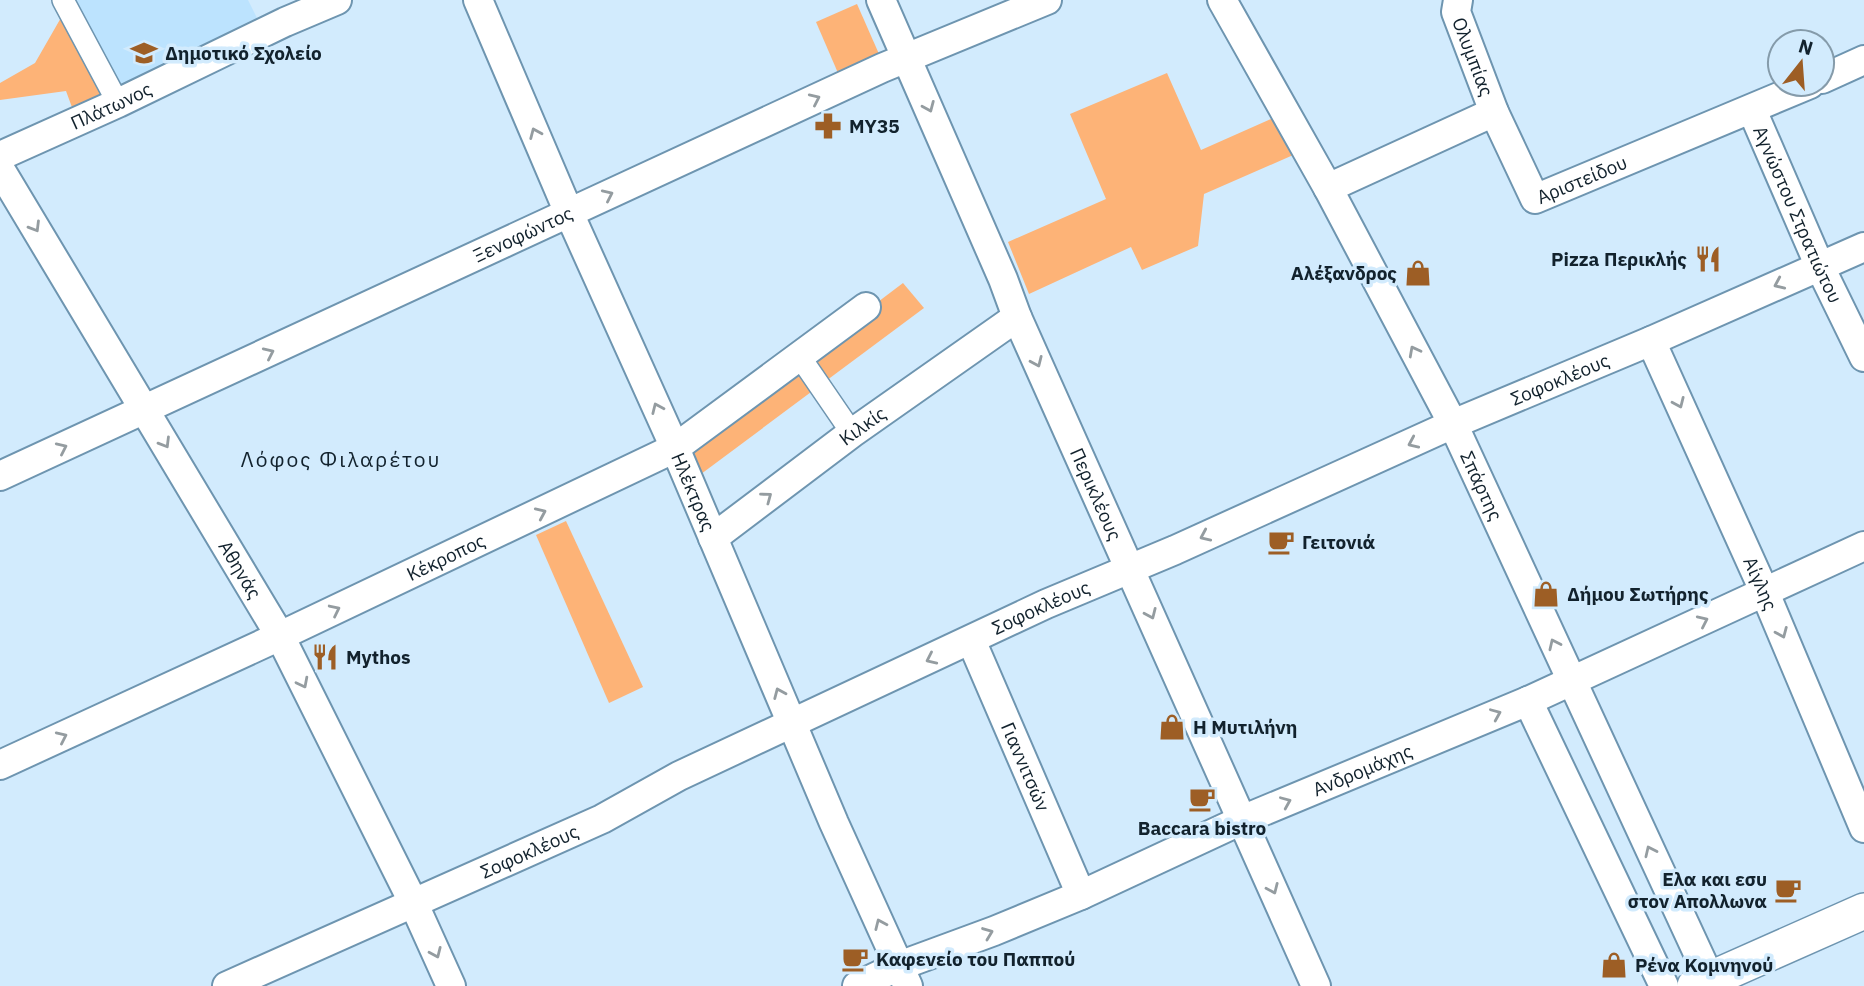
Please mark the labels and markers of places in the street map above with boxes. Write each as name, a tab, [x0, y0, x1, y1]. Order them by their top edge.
school or university icon: Δημοτικό Σχολείο	[129, 38, 159, 68]
place label: Δημοτικό Σχολείο	[165, 41, 322, 65]
pharmacy icon: MY35	[813, 111, 843, 141]
place label: MY35	[849, 114, 900, 138]
restaurant icon: Pizza Περικλής	[1693, 244, 1723, 274]
place label: Pizza Περικλής	[1551, 247, 1687, 271]
shop icon: Αλέξανδρος	[1403, 258, 1433, 288]
place label: Αλέξανδρος	[1291, 261, 1397, 285]
cafe icon: Γειτονιά	[1266, 527, 1296, 557]
place label: Γειτονιά	[1302, 530, 1376, 554]
shop icon: Δήμου Σωτήρης	[1531, 579, 1561, 609]
place label: Δήμου Σωτήρης	[1567, 582, 1709, 606]
restaurant icon: Mythos	[310, 642, 340, 672]
place label: Mythos	[346, 645, 411, 669]
shop icon: Η Μυτιλήνη	[1157, 712, 1187, 742]
place label: Η Μυτιλήνη	[1193, 715, 1297, 739]
cafe icon: Baccara bistro	[1187, 784, 1217, 814]
place label: Baccara bistro	[1138, 816, 1267, 840]
place label: Ελα και εσυ στον Απολλωνα	[1628, 867, 1767, 913]
cafe icon: Ελα και εσυ στον Απολλωνα	[1773, 875, 1803, 905]
cafe icon: Καφενείο του Παππού	[840, 944, 870, 974]
place label: Καφενείο του Παππού	[876, 947, 1075, 971]
shop icon: Ρένα Κομνηνού	[1599, 950, 1629, 980]
place label: Ρένα Κομνηνού	[1635, 953, 1773, 977]

